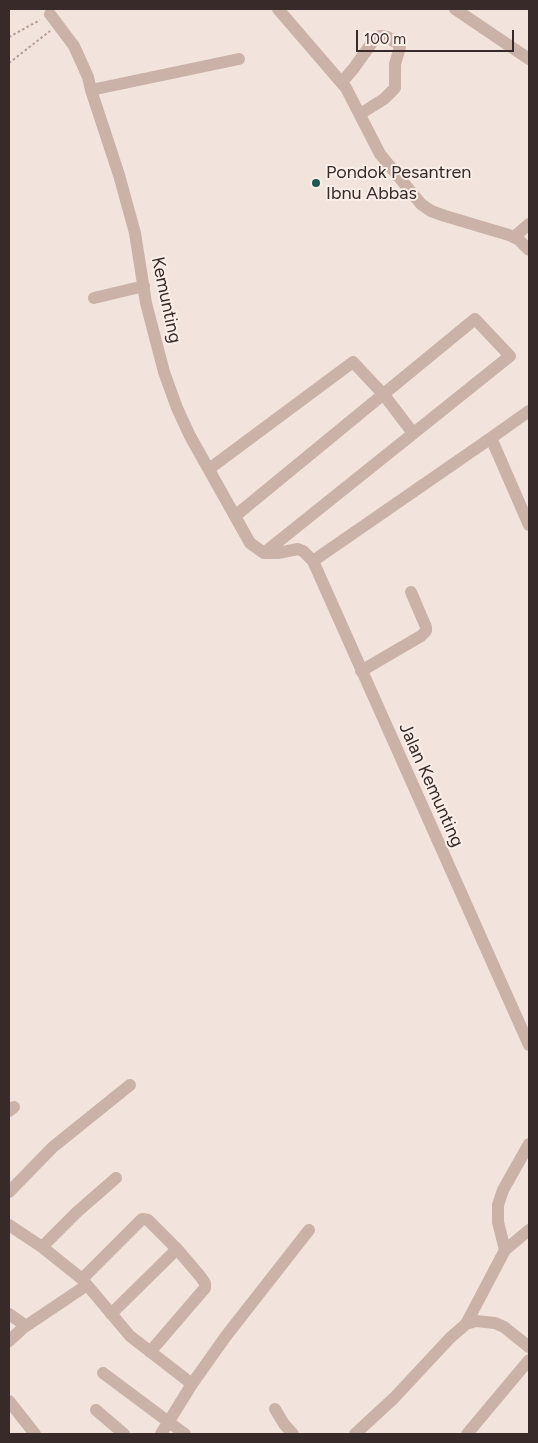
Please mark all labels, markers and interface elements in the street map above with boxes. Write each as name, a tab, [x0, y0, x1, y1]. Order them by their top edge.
scale bar	[358, 20, 516, 52]
text: 100 m	[364, 30, 406, 48]
place label: Pondok Pesantren Ibnu Abbas	[326, 162, 471, 204]
marker: Pondok Pesantren Ibnu Abbas	[310, 177, 322, 189]
street label: Kemunting	[146, 255, 186, 345]
street label: Jalan Kemunting	[394, 720, 468, 850]

